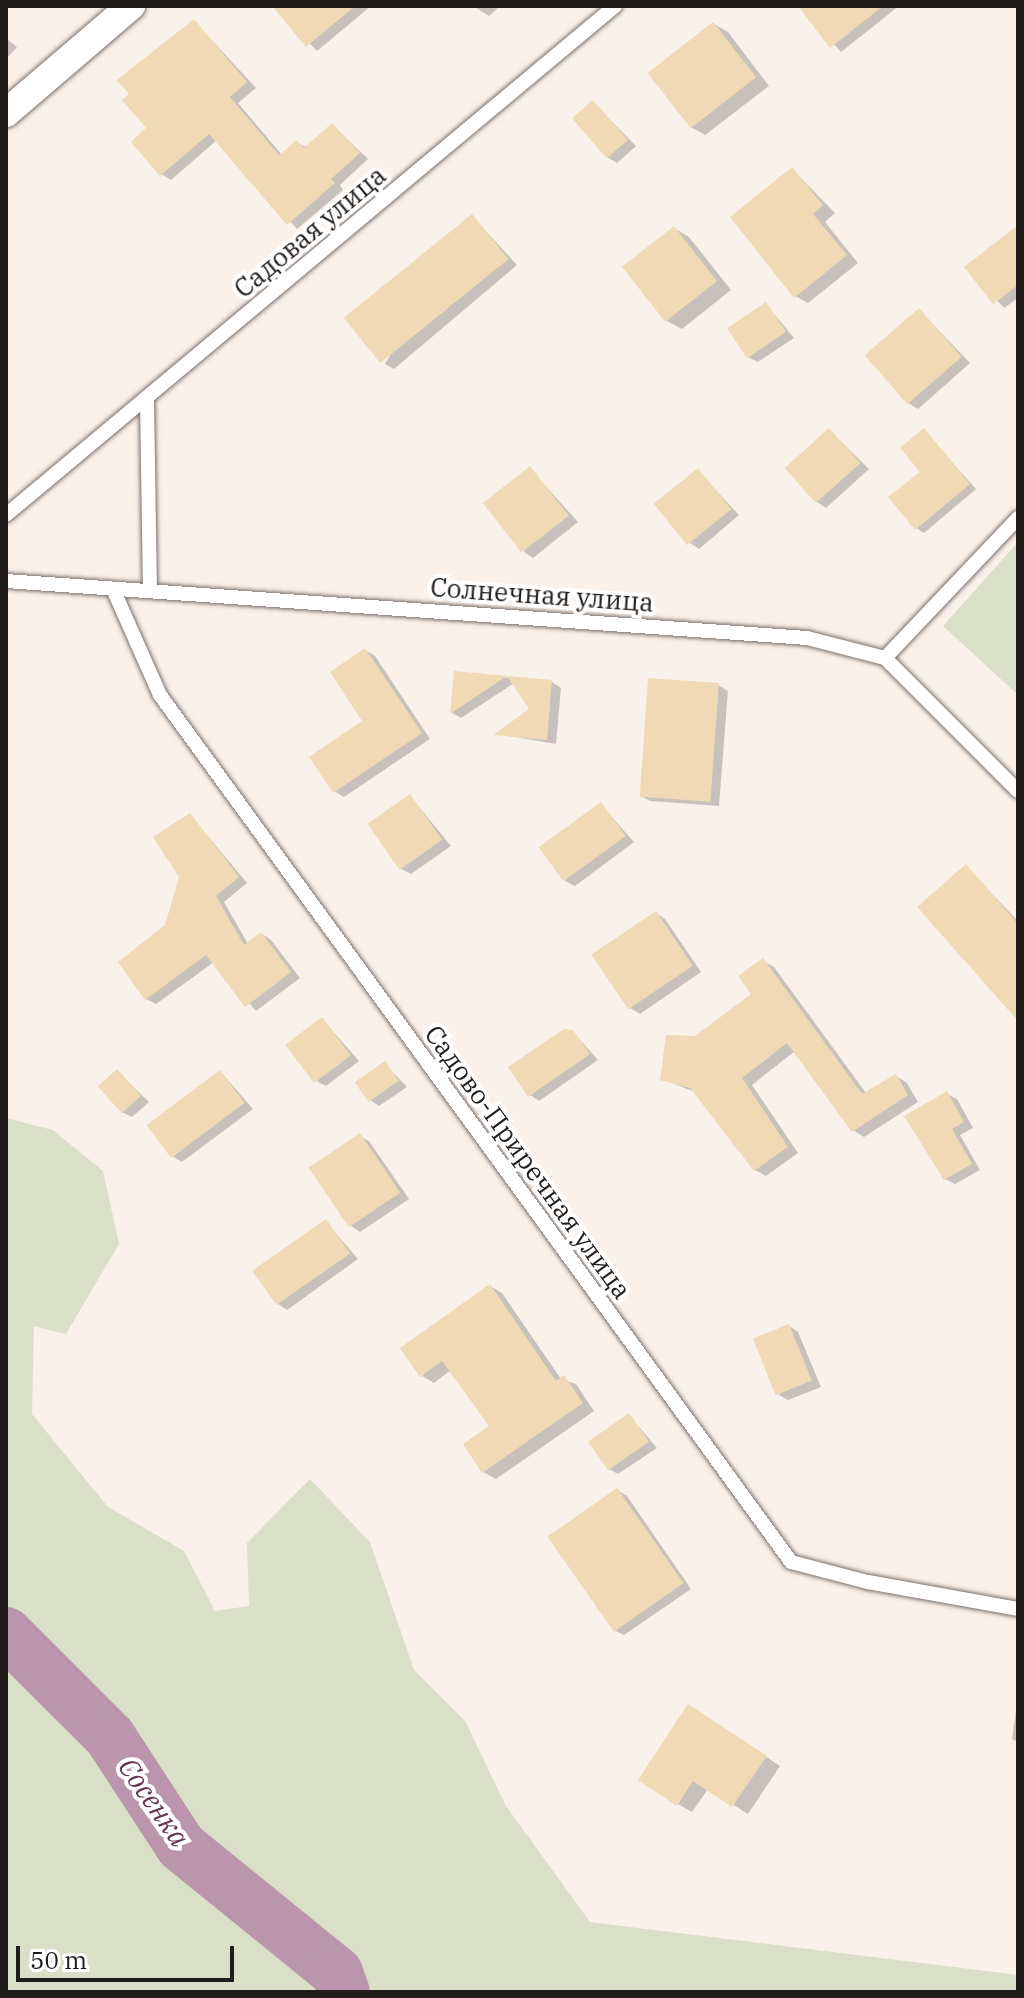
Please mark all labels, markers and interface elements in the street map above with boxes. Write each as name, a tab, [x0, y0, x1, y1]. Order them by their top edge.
street label: Садовая улица	[228, 160, 392, 304]
street label: Солнечная улица	[429, 572, 655, 618]
street label: Садово-Приречная улица	[418, 1019, 638, 1305]
water label: Сосенка	[111, 1751, 197, 1853]
scale bar	[20, 1930, 238, 1980]
text: 50 m	[30, 1944, 87, 1976]

